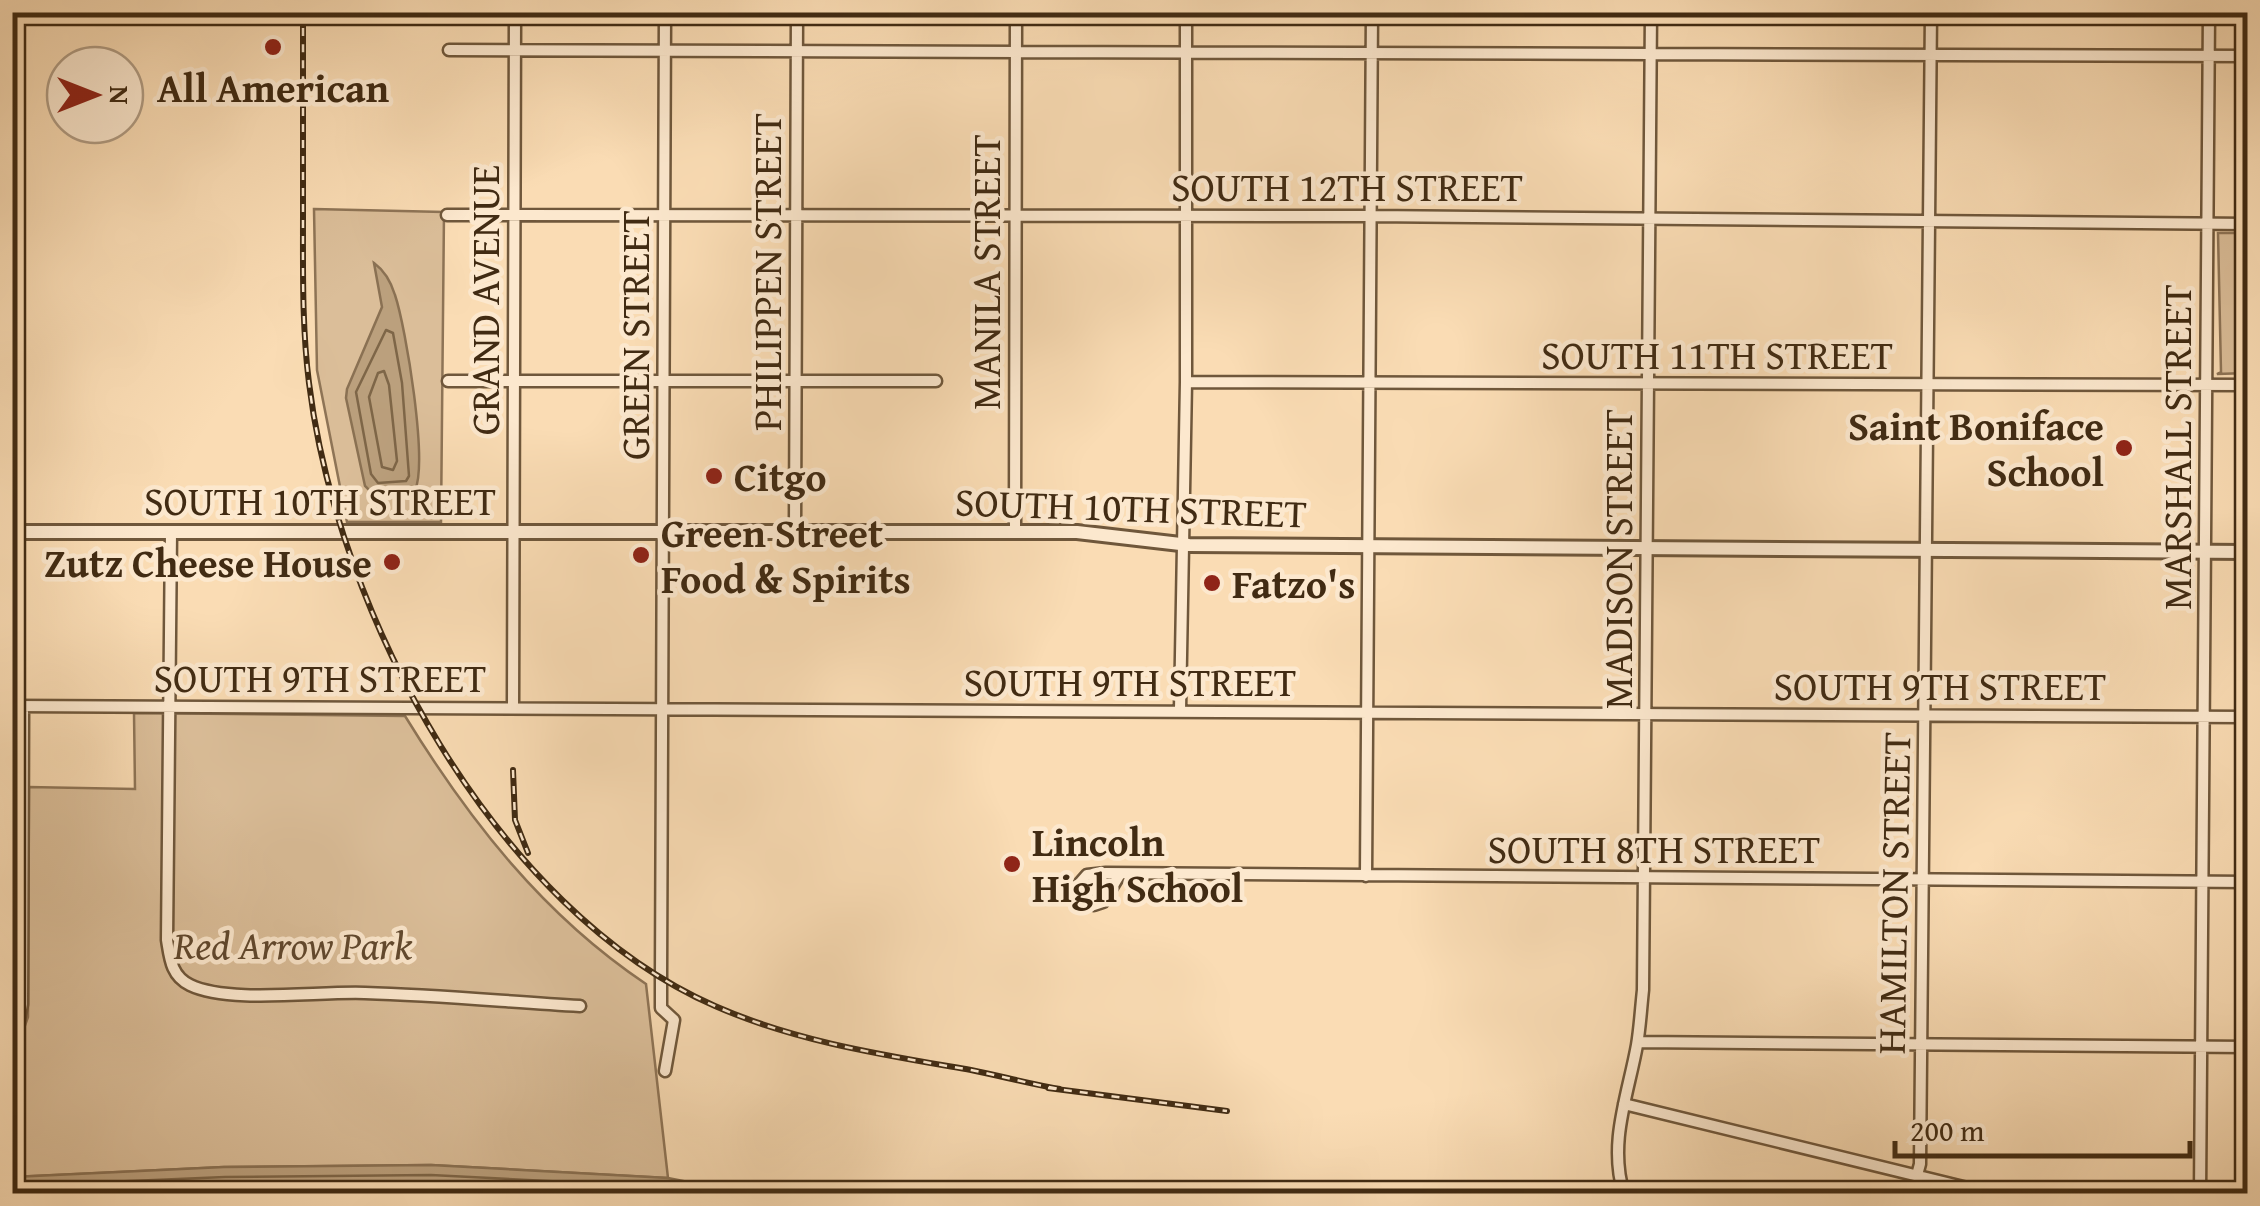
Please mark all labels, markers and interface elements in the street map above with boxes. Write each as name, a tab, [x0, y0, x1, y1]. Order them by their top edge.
marker: All American	[262, 36, 284, 58]
north arrow	[45, 45, 145, 145]
place label: All American	[157, 58, 389, 117]
text: N	[100, 86, 141, 105]
street label: PHILIPPEN STREET	[737, 113, 796, 431]
street label: MANILA STREET	[956, 134, 1015, 410]
street label: SOUTH 12TH STREET	[1171, 157, 1523, 216]
street label: GRAND AVENUE	[455, 165, 514, 435]
street label: GREEN STREET	[605, 210, 664, 460]
street label: MARSHALL STREET	[2147, 284, 2206, 610]
street label: SOUTH 11TH STREET	[1541, 325, 1893, 384]
place label: Saint Boniface School	[1848, 396, 2104, 501]
street label: MADISON STREET	[1588, 409, 1647, 709]
marker: Saint Boniface School	[2113, 437, 2135, 459]
place label: Citgo	[734, 447, 827, 506]
marker: Citgo	[703, 465, 725, 487]
street label: SOUTH 10TH STREET	[144, 471, 496, 530]
street label: SOUTH 10TH STREET	[954, 471, 1308, 543]
place label: Green Street Food & Spirits	[661, 503, 911, 608]
place label: Zutz Cheese House	[44, 533, 372, 592]
marker: Green Street Food & Spirits	[630, 544, 652, 566]
marker: Zutz Cheese House	[381, 551, 403, 573]
place label: Fatzo's	[1232, 554, 1355, 613]
marker: Fatzo's	[1201, 572, 1223, 594]
street label: SOUTH 9TH STREET	[154, 648, 486, 707]
street label: SOUTH 9TH STREET	[964, 652, 1296, 711]
street label: SOUTH 9TH STREET	[1774, 656, 2106, 715]
street label: HAMILTON STREET	[1861, 731, 1925, 1055]
place label: Lincoln High School	[1032, 812, 1243, 917]
street label: SOUTH 8TH STREET	[1488, 819, 1820, 878]
marker: Lincoln High School	[1001, 853, 1023, 875]
park label: Red Arrow Park	[173, 915, 413, 974]
scale bar	[1895, 1096, 2190, 1158]
text: 200 m	[1910, 1108, 1985, 1152]

